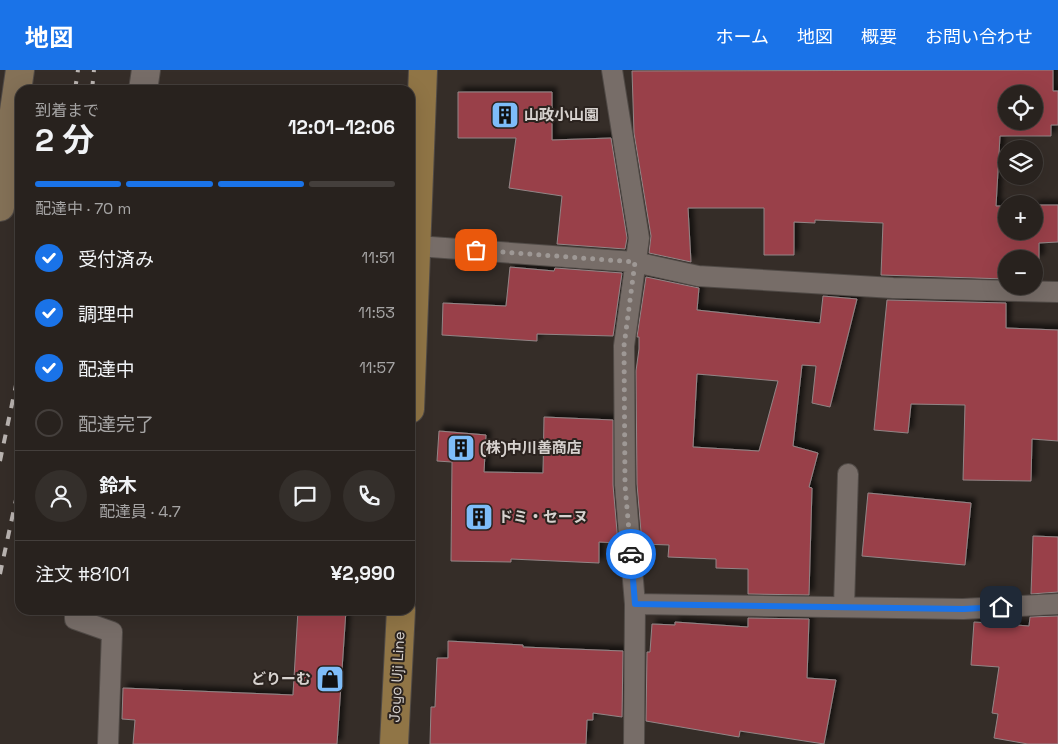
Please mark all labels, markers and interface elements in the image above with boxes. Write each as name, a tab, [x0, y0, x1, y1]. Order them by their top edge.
text: 地図	[25, 22, 73, 53]
text: ホーム	[716, 25, 769, 48]
text: 地図	[797, 25, 833, 48]
text: 概要	[861, 25, 897, 48]
text: お問い合わせ	[925, 25, 1033, 48]
map controls	[998, 85, 1043, 295]
button: locate	[998, 85, 1043, 130]
text: 到着まで	[35, 100, 99, 121]
building icon: 山政小山園	[490, 100, 520, 130]
place label: 山政小山園	[524, 105, 599, 124]
text: 12:01–12:06	[288, 115, 395, 140]
text: 2 分	[35, 120, 94, 160]
button: layers	[998, 140, 1043, 185]
button: +	[998, 195, 1043, 240]
text: 配達中 · 70 m	[35, 198, 131, 219]
pin	[455, 229, 497, 271]
icon: bag	[462, 236, 490, 264]
icon: check	[35, 244, 63, 272]
text: 受付済み	[78, 247, 154, 272]
text: 11:51	[362, 247, 395, 268]
button: −	[998, 250, 1043, 295]
icon: check	[35, 299, 63, 327]
text: 調理中	[78, 302, 135, 327]
text: 11:53	[358, 302, 395, 323]
icon: check	[35, 354, 63, 382]
text: 配達中	[78, 357, 135, 382]
text: 11:57	[359, 357, 395, 378]
text: 配達完了	[78, 412, 154, 437]
building icon: (株)中川善商店	[446, 433, 476, 463]
place label: (株)中川善商店	[480, 438, 582, 457]
button: person	[35, 470, 87, 522]
button: chat	[279, 470, 331, 522]
button: phone	[343, 470, 395, 522]
text: 鈴木	[99, 473, 137, 498]
text: 配達員 · 4.7	[99, 501, 181, 522]
building icon: ドミ・セーヌ	[464, 502, 494, 532]
place label: ドミ・セーヌ	[498, 507, 588, 526]
courier	[606, 529, 656, 579]
icon: car	[617, 540, 645, 568]
text: ¥2,990	[331, 561, 395, 586]
text: 注文 #8101	[35, 562, 130, 587]
pin	[980, 586, 1022, 628]
icon: home	[987, 593, 1015, 621]
street label: Joyo Uji Line	[385, 631, 408, 723]
shop icon: どりーむ	[315, 664, 345, 694]
place label: どりーむ	[251, 669, 311, 688]

